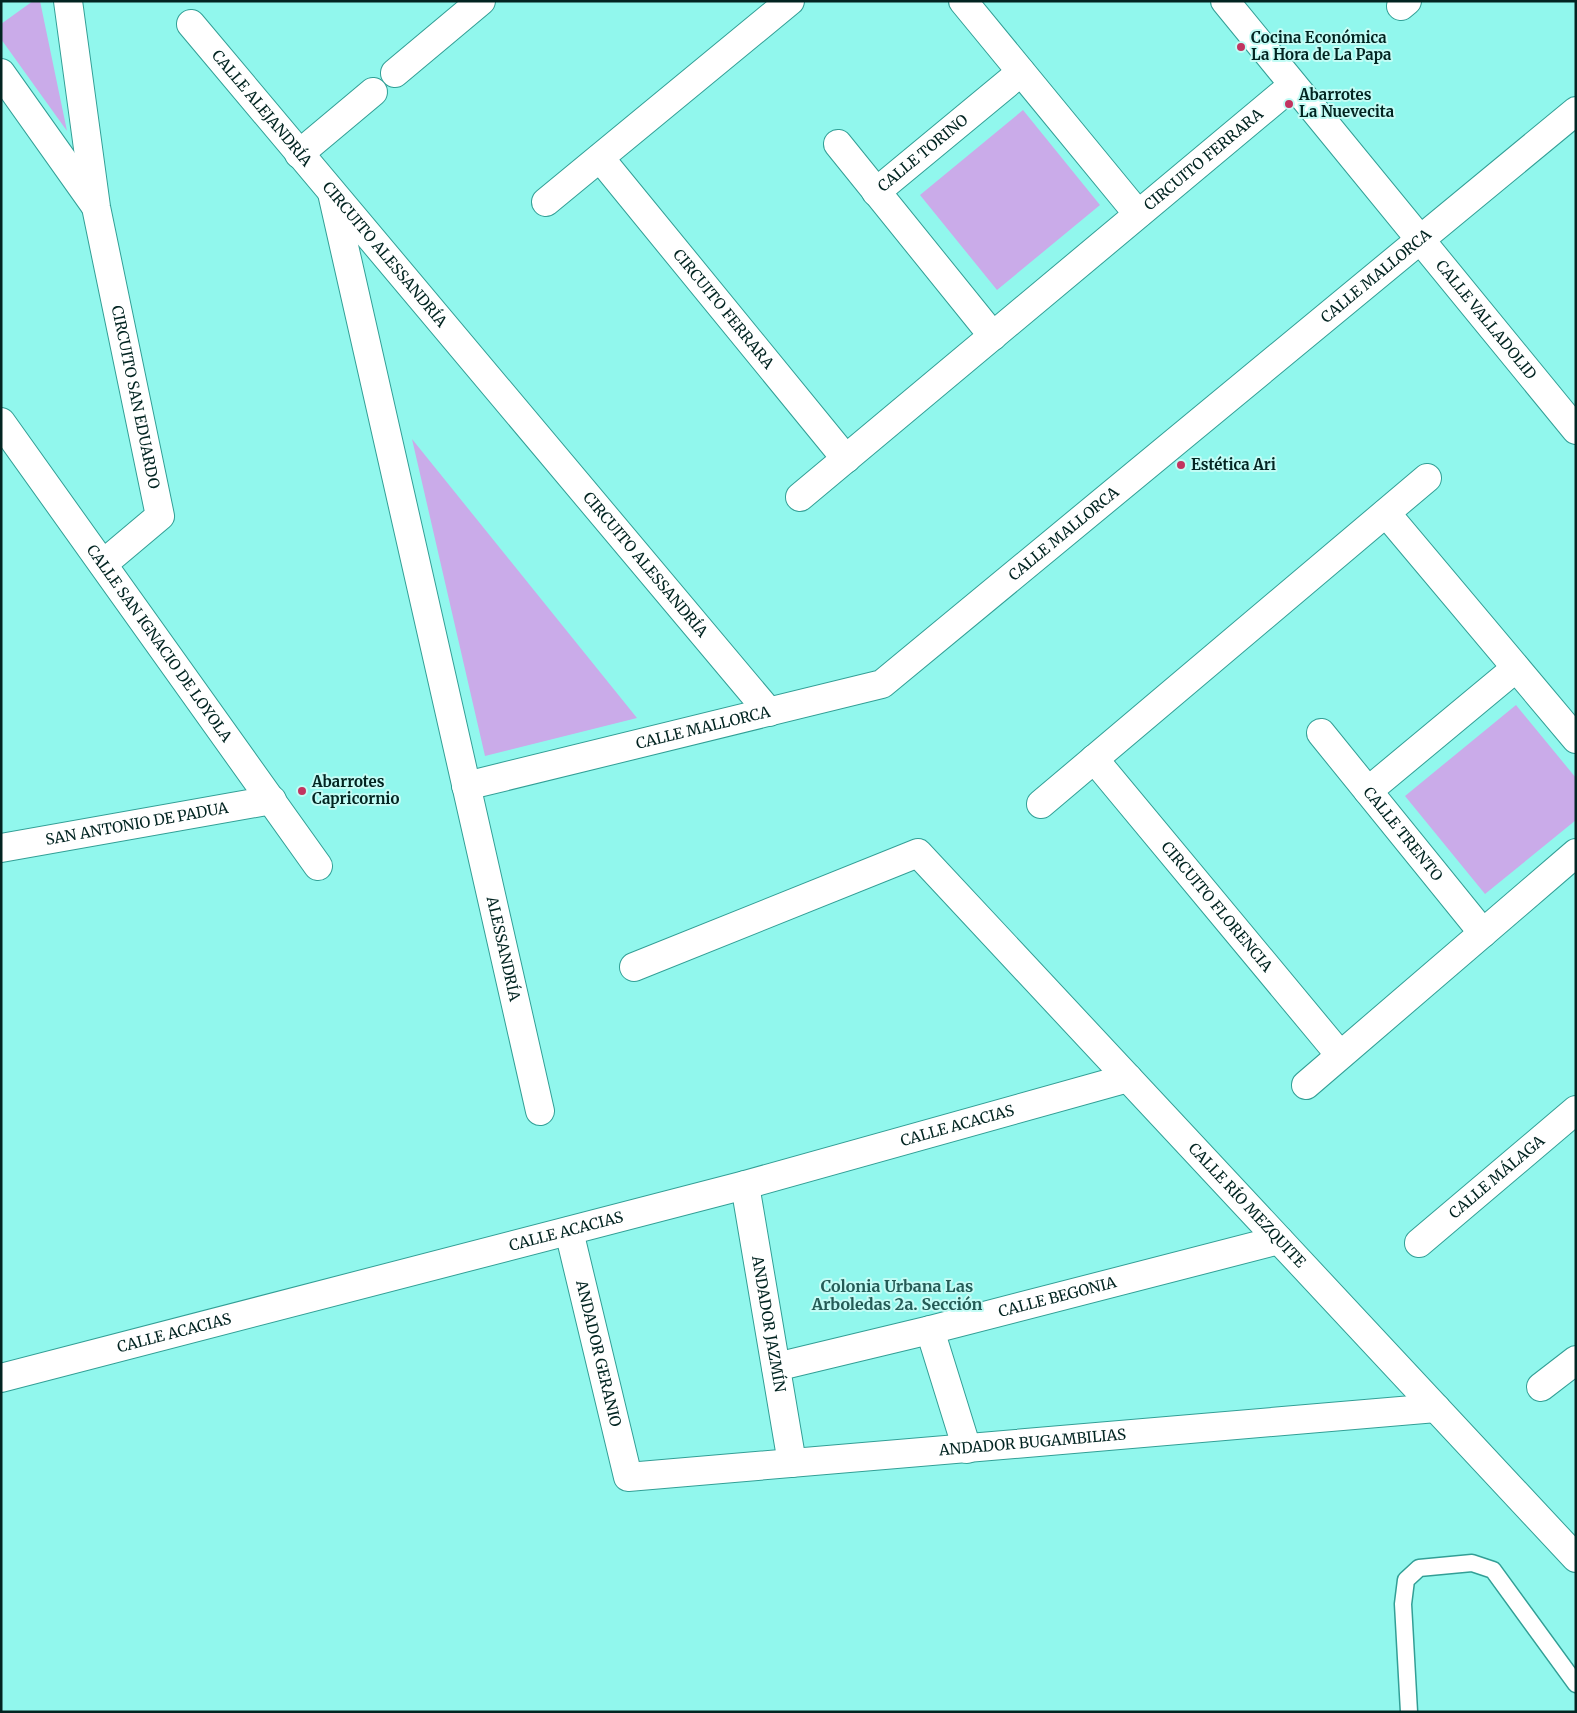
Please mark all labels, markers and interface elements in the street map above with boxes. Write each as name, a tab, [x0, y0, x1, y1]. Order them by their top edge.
place label: Cocina Económica La Hora de La Papa	[1251, 28, 1392, 64]
marker: Cocina Económica La Hora de La Papa	[1235, 41, 1247, 53]
street label: CALLE ALEJANDRÍA	[208, 46, 317, 170]
place label: Abarrotes La Nuevecita	[1298, 85, 1395, 121]
marker: Abarrotes La Nuevecita	[1283, 98, 1295, 110]
street label: CIRCUITO FERRARA	[1140, 104, 1267, 214]
street label: CALLE TORINO	[874, 110, 972, 196]
street label: CIRCUITO ALESSANDRÍA	[319, 178, 452, 331]
street label: CALLE MALLORCA	[1317, 224, 1435, 327]
street label: CIRCUITO FERRARA	[669, 245, 779, 373]
street label: CALLE VALLADOLID	[1432, 256, 1541, 383]
street label: CIRCUITO SAN EDUARDO	[108, 304, 164, 490]
place label: Estética Ari	[1191, 455, 1276, 474]
marker: Estética Ari	[1175, 459, 1187, 471]
street label: CALLE MALLORCA	[1004, 482, 1123, 585]
street label: CIRCUITO ALESSANDRÍA	[579, 488, 712, 641]
street label: CALLE SAN IGNACIO DE LOYOLA	[83, 541, 237, 746]
street label: CALLE MALLORCA	[634, 702, 772, 753]
place label: Abarrotes Capricornio	[311, 772, 399, 808]
street label: CALLE TRENTO	[1359, 783, 1447, 885]
marker: Abarrotes Capricornio	[296, 785, 308, 797]
street label: SAN ANTONIO DE PADUA	[44, 798, 230, 849]
street label: CIRCUITO FLORENCIA	[1157, 837, 1277, 976]
street label: ALESSANDRÍA	[482, 894, 525, 1003]
street label: CALLE ACACIAS	[898, 1100, 1016, 1150]
street label: CALLE MÁLAGA	[1445, 1131, 1548, 1222]
street label: CALLE RÍO MEZQUITE	[1184, 1139, 1310, 1272]
street label: CALLE ACACIAS	[507, 1207, 625, 1255]
street label: ANDADOR JAZMÍN	[748, 1253, 790, 1394]
street label: CALLE BEGONIA	[996, 1272, 1119, 1321]
district label: Colonia Urbana Las Arboledas 2a. Sección	[811, 1276, 982, 1314]
street label: ANDADOR GERANIO	[572, 1277, 626, 1429]
street label: CALLE ACACIAS	[115, 1309, 233, 1356]
street label: ANDADOR BUGAMBILIAS	[937, 1424, 1127, 1459]

